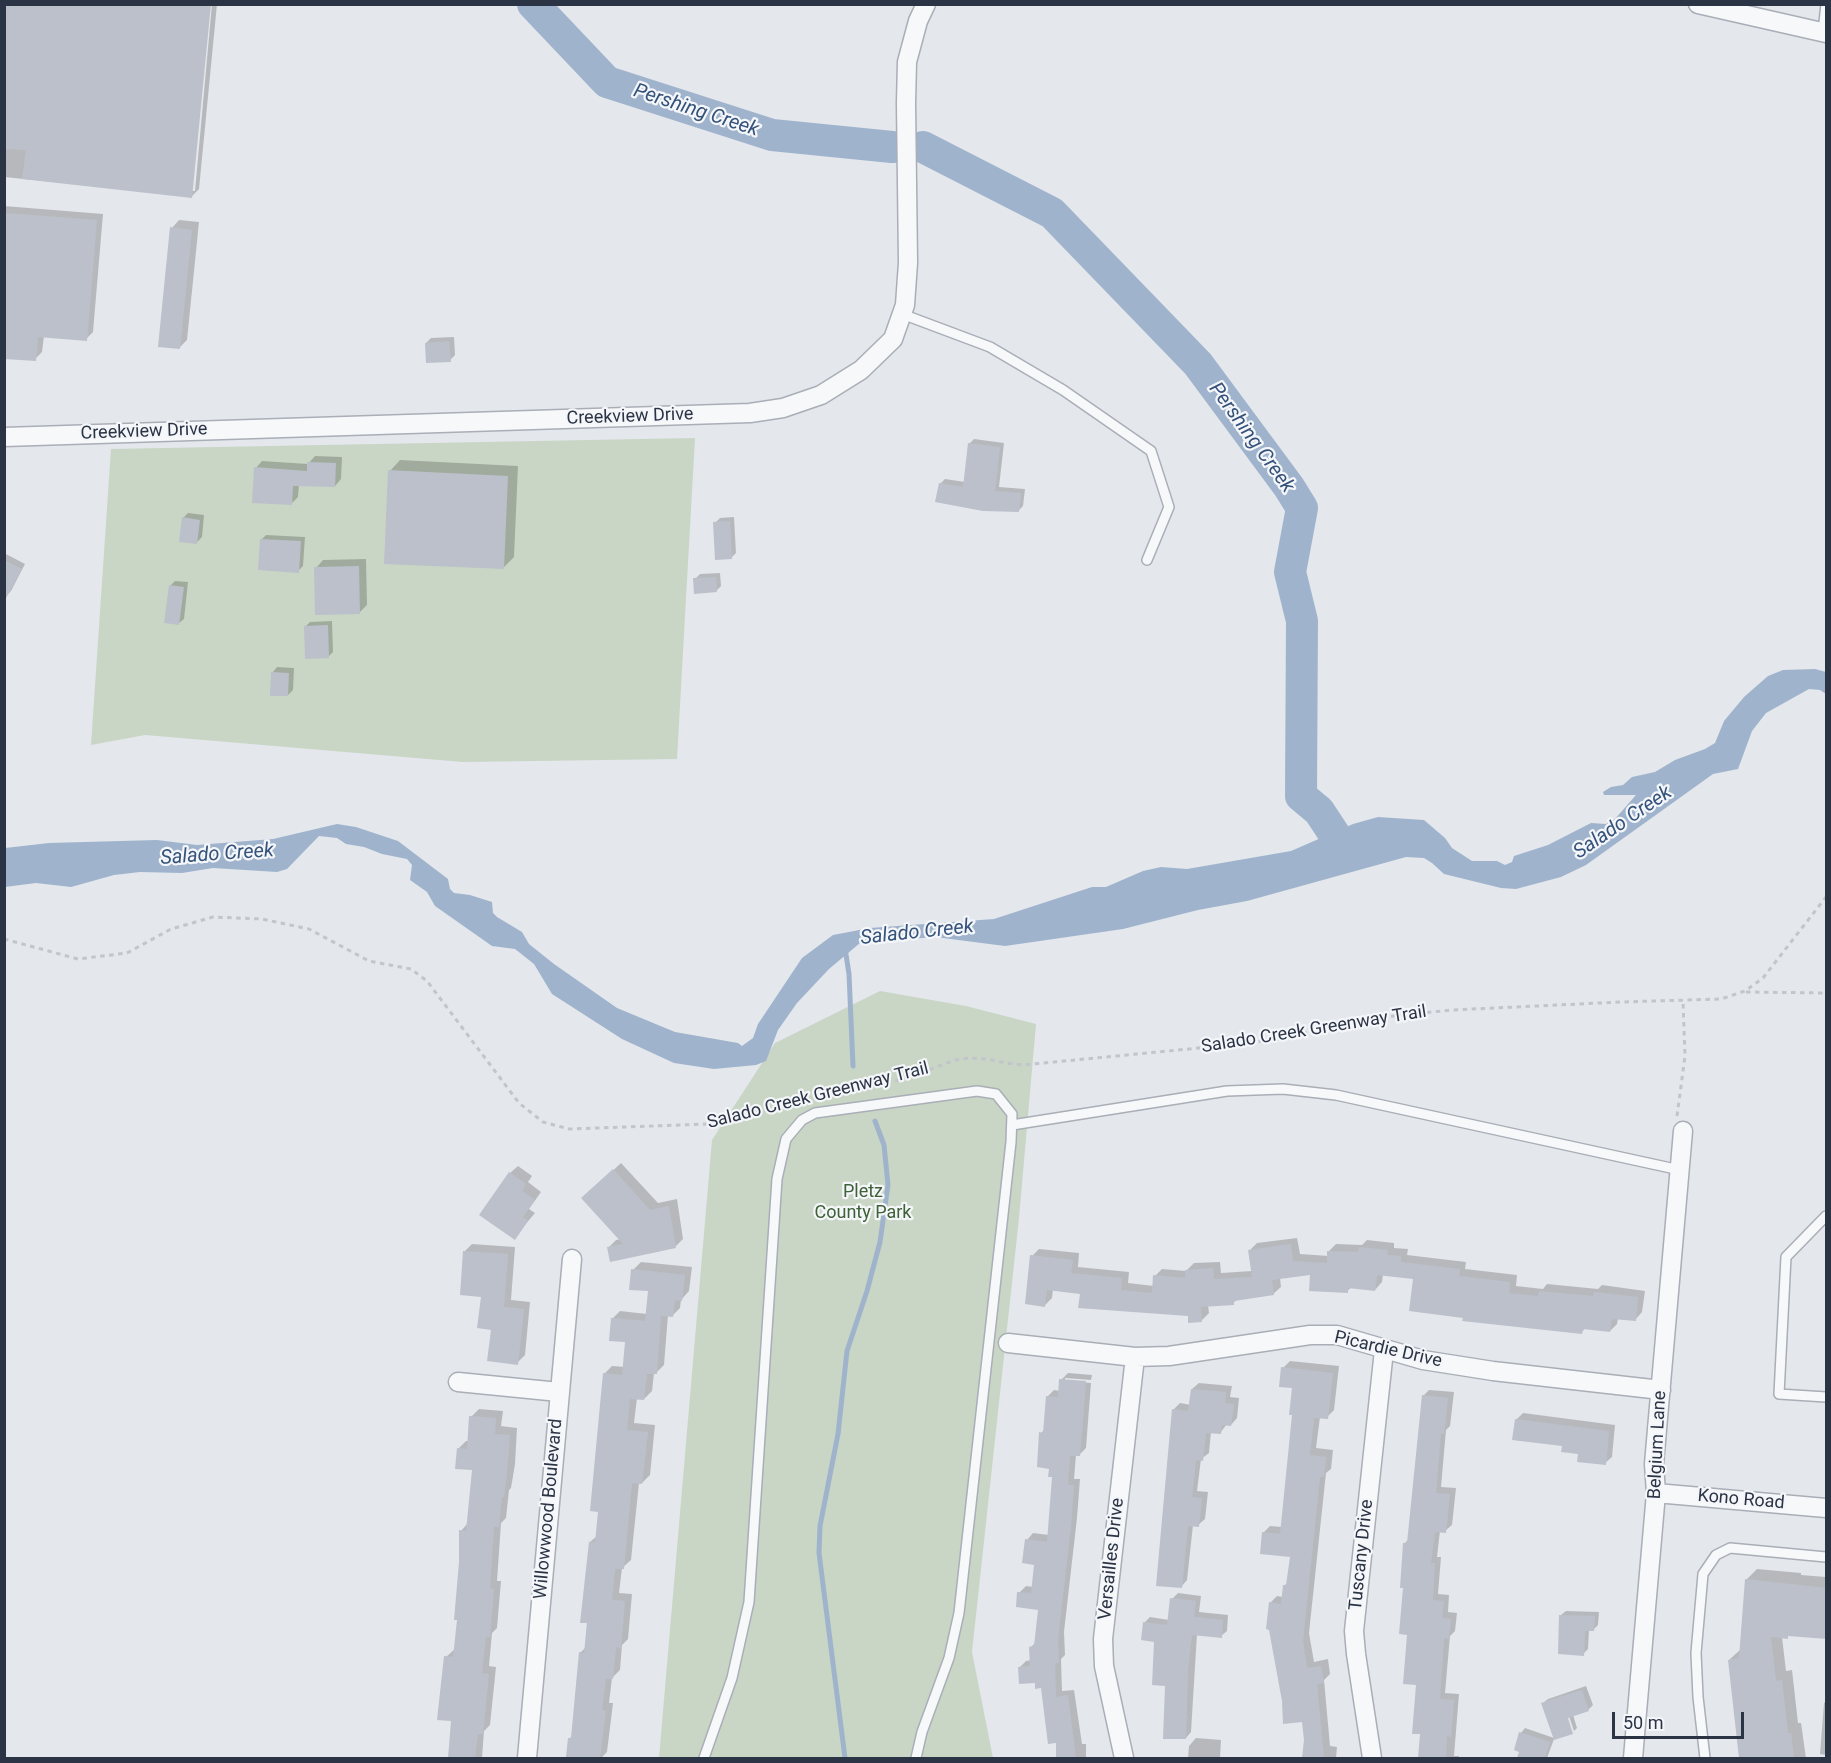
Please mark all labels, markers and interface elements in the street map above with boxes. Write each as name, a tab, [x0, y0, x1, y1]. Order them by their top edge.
water label: Pershing Creek	[630, 79, 762, 143]
water label: Pershing Creek	[1203, 378, 1299, 498]
street label: Creekview Drive	[566, 404, 694, 430]
street label: Creekview Drive	[80, 419, 208, 445]
water label: Salado Creek	[1569, 781, 1677, 865]
water label: Salado Creek	[159, 839, 275, 871]
water label: Salado Creek	[859, 915, 975, 951]
street label: Salado Creek Greenway Trail	[1200, 1002, 1428, 1058]
street label: Salado Creek Greenway Trail	[705, 1058, 931, 1134]
park label: Pletz County Park	[815, 1181, 911, 1224]
street label: Picardie Drive	[1332, 1327, 1444, 1373]
street label: Belgium Lane	[1644, 1390, 1672, 1500]
street label: Willowwood Boulevard	[530, 1418, 568, 1600]
street label: Kono Road	[1697, 1485, 1785, 1515]
street label: Versailles Drive	[1095, 1497, 1129, 1621]
street label: Tuscany Drive	[1345, 1498, 1379, 1612]
scale bar	[1615, 1700, 1747, 1738]
text: 50 m	[1623, 1712, 1663, 1733]

